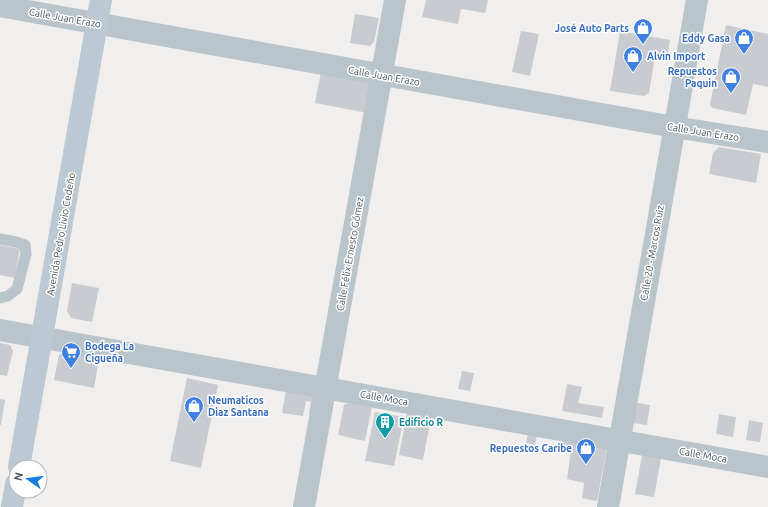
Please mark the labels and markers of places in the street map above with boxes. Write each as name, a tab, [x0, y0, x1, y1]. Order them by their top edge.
shop icon: José Auto Parts	[632, 17, 654, 45]
place label: José Auto Parts	[555, 23, 629, 34]
shop icon: Eddy Gasa	[733, 27, 755, 55]
place label: Eddy Gasa	[682, 33, 730, 44]
shop icon: Alvin Import	[622, 45, 644, 73]
place label: Alvin Import	[647, 51, 706, 62]
place label: Repuestos Paquin	[668, 66, 717, 89]
shop icon: Repuestos Paquin	[720, 66, 742, 94]
supermarket icon: Bodega La Cigueña	[60, 341, 82, 369]
place label: Bodega La Cigueña	[85, 341, 134, 364]
shop icon: Neumaticos Diaz Santana	[183, 395, 205, 423]
place label: Neumaticos Diaz Santana	[208, 395, 269, 418]
building icon: Edificio R	[374, 411, 396, 439]
place label: Edificio R	[399, 417, 444, 428]
shop icon: Repuestos Caribe	[575, 437, 597, 465]
place label: Repuestos Caribe	[490, 443, 572, 454]

